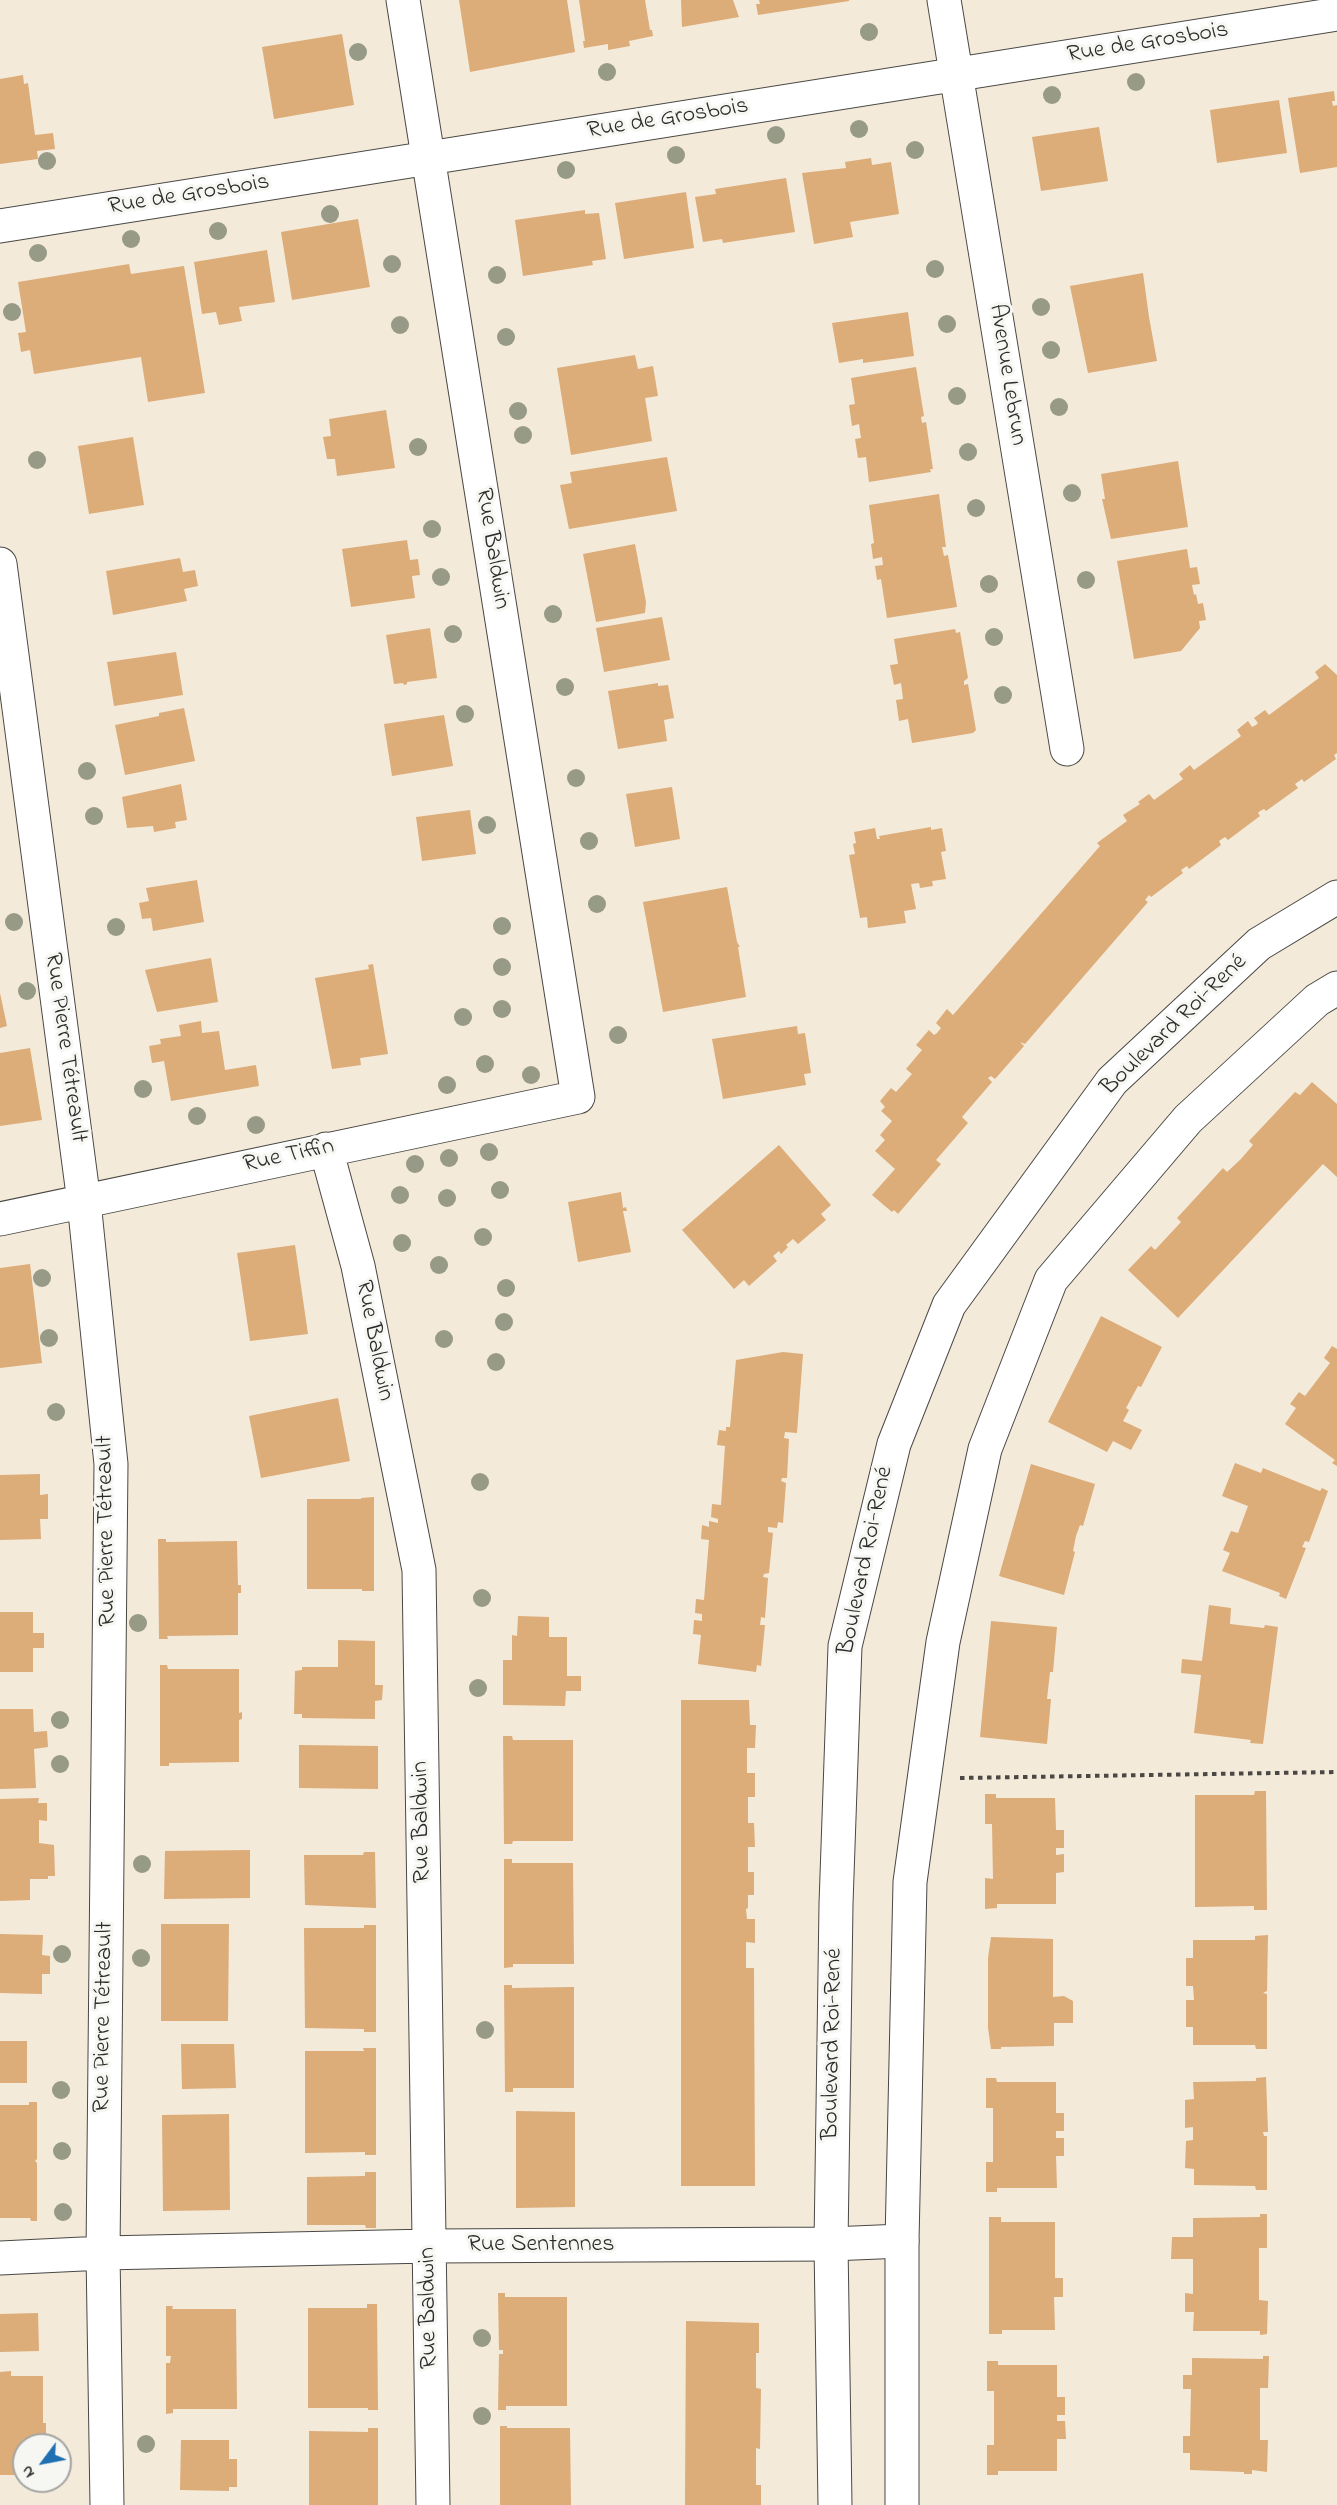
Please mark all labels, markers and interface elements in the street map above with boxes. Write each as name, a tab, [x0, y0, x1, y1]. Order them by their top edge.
street label: Rue de Grosbois	[1065, 17, 1231, 71]
street label: Rue de Grosbois	[585, 93, 751, 147]
street label: Rue de Grosbois	[106, 169, 272, 223]
street label: Avenue Lebrun	[981, 302, 1031, 448]
street label: Rue Baldwin	[467, 486, 515, 612]
street label: Boulevard Roi-René	[1096, 949, 1254, 1103]
street label: Rue Pierre Tétreault	[36, 951, 92, 1145]
street label: Rue Tiffin	[241, 1133, 337, 1181]
street label: Rue Baldwin	[347, 1278, 399, 1404]
street label: Rue Pierre Tétreault	[92, 1435, 124, 1627]
street label: Boulevard Roi-René	[833, 1464, 901, 1658]
street label: Rue Baldwin	[408, 1761, 438, 1883]
street label: Rue Pierre Tétreault	[89, 1921, 121, 2113]
street label: Boulevard Roi-René	[818, 1948, 850, 2140]
street label: Rue Sentennes	[467, 2232, 615, 2260]
street label: Rue Baldwin	[415, 2247, 445, 2369]
north arrow	[12, 2433, 72, 2493]
text: N	[15, 2461, 41, 2482]

